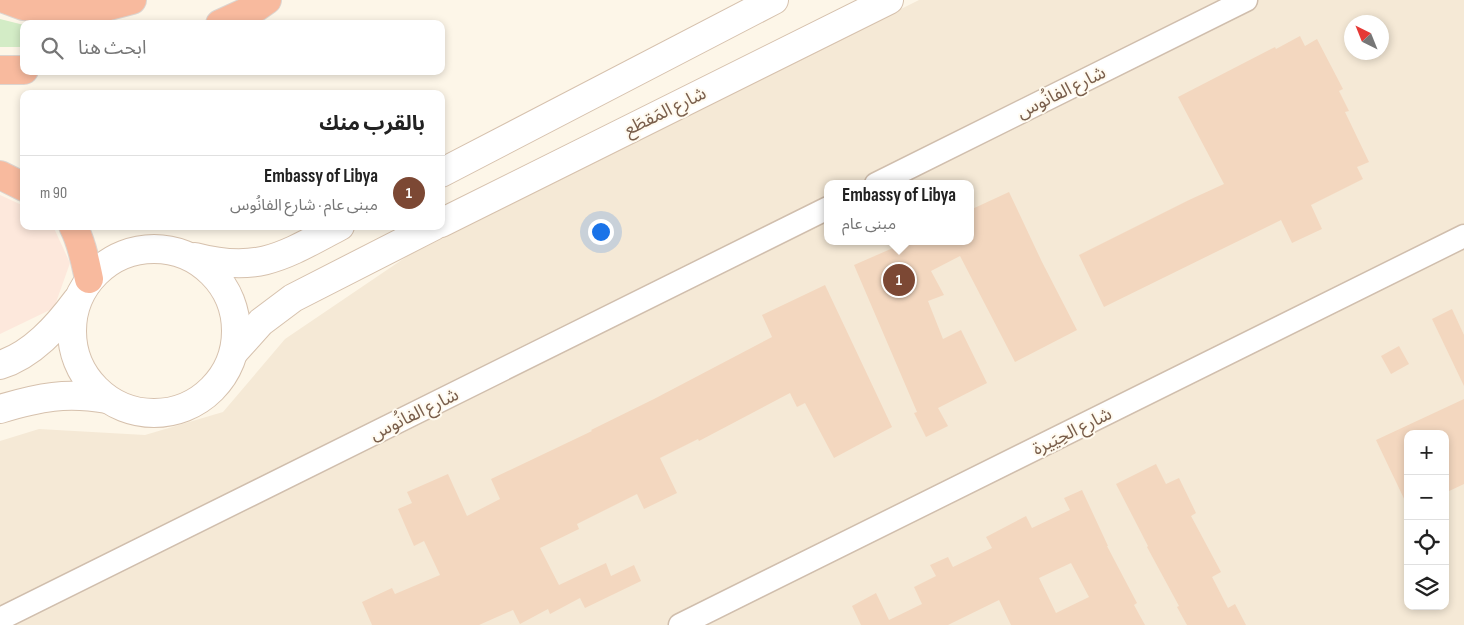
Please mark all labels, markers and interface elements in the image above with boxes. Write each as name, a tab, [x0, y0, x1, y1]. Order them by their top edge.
north arrow	[1344, 15, 1389, 60]
search box	[20, 20, 445, 75]
icon: search	[38, 34, 66, 62]
text: ابحث هنا	[78, 37, 146, 60]
street label: شارع الفانُوس	[1013, 60, 1110, 126]
street label: شارع المَقطَع	[621, 83, 711, 143]
text: بالقرب منك	[319, 111, 425, 136]
text: Embassy of Libya	[264, 165, 378, 188]
popup	[824, 180, 974, 245]
text: 90 m	[40, 184, 67, 203]
text: 1	[406, 184, 412, 203]
text: Embassy of Libya	[842, 184, 956, 207]
text: مبنى عام · شارع الفانُوس	[230, 196, 378, 215]
text: مبنى عام	[842, 215, 896, 234]
your location	[588, 219, 614, 245]
pin: 1	[883, 261, 915, 299]
street label: شارع الفانُوس	[366, 382, 463, 448]
street label: شارع الحِيَيرة	[1029, 403, 1117, 462]
map controls	[1404, 430, 1449, 610]
button: +	[1404, 430, 1449, 475]
button: −	[1404, 475, 1449, 520]
button: locate	[1404, 520, 1449, 565]
button: layers	[1404, 565, 1449, 610]

